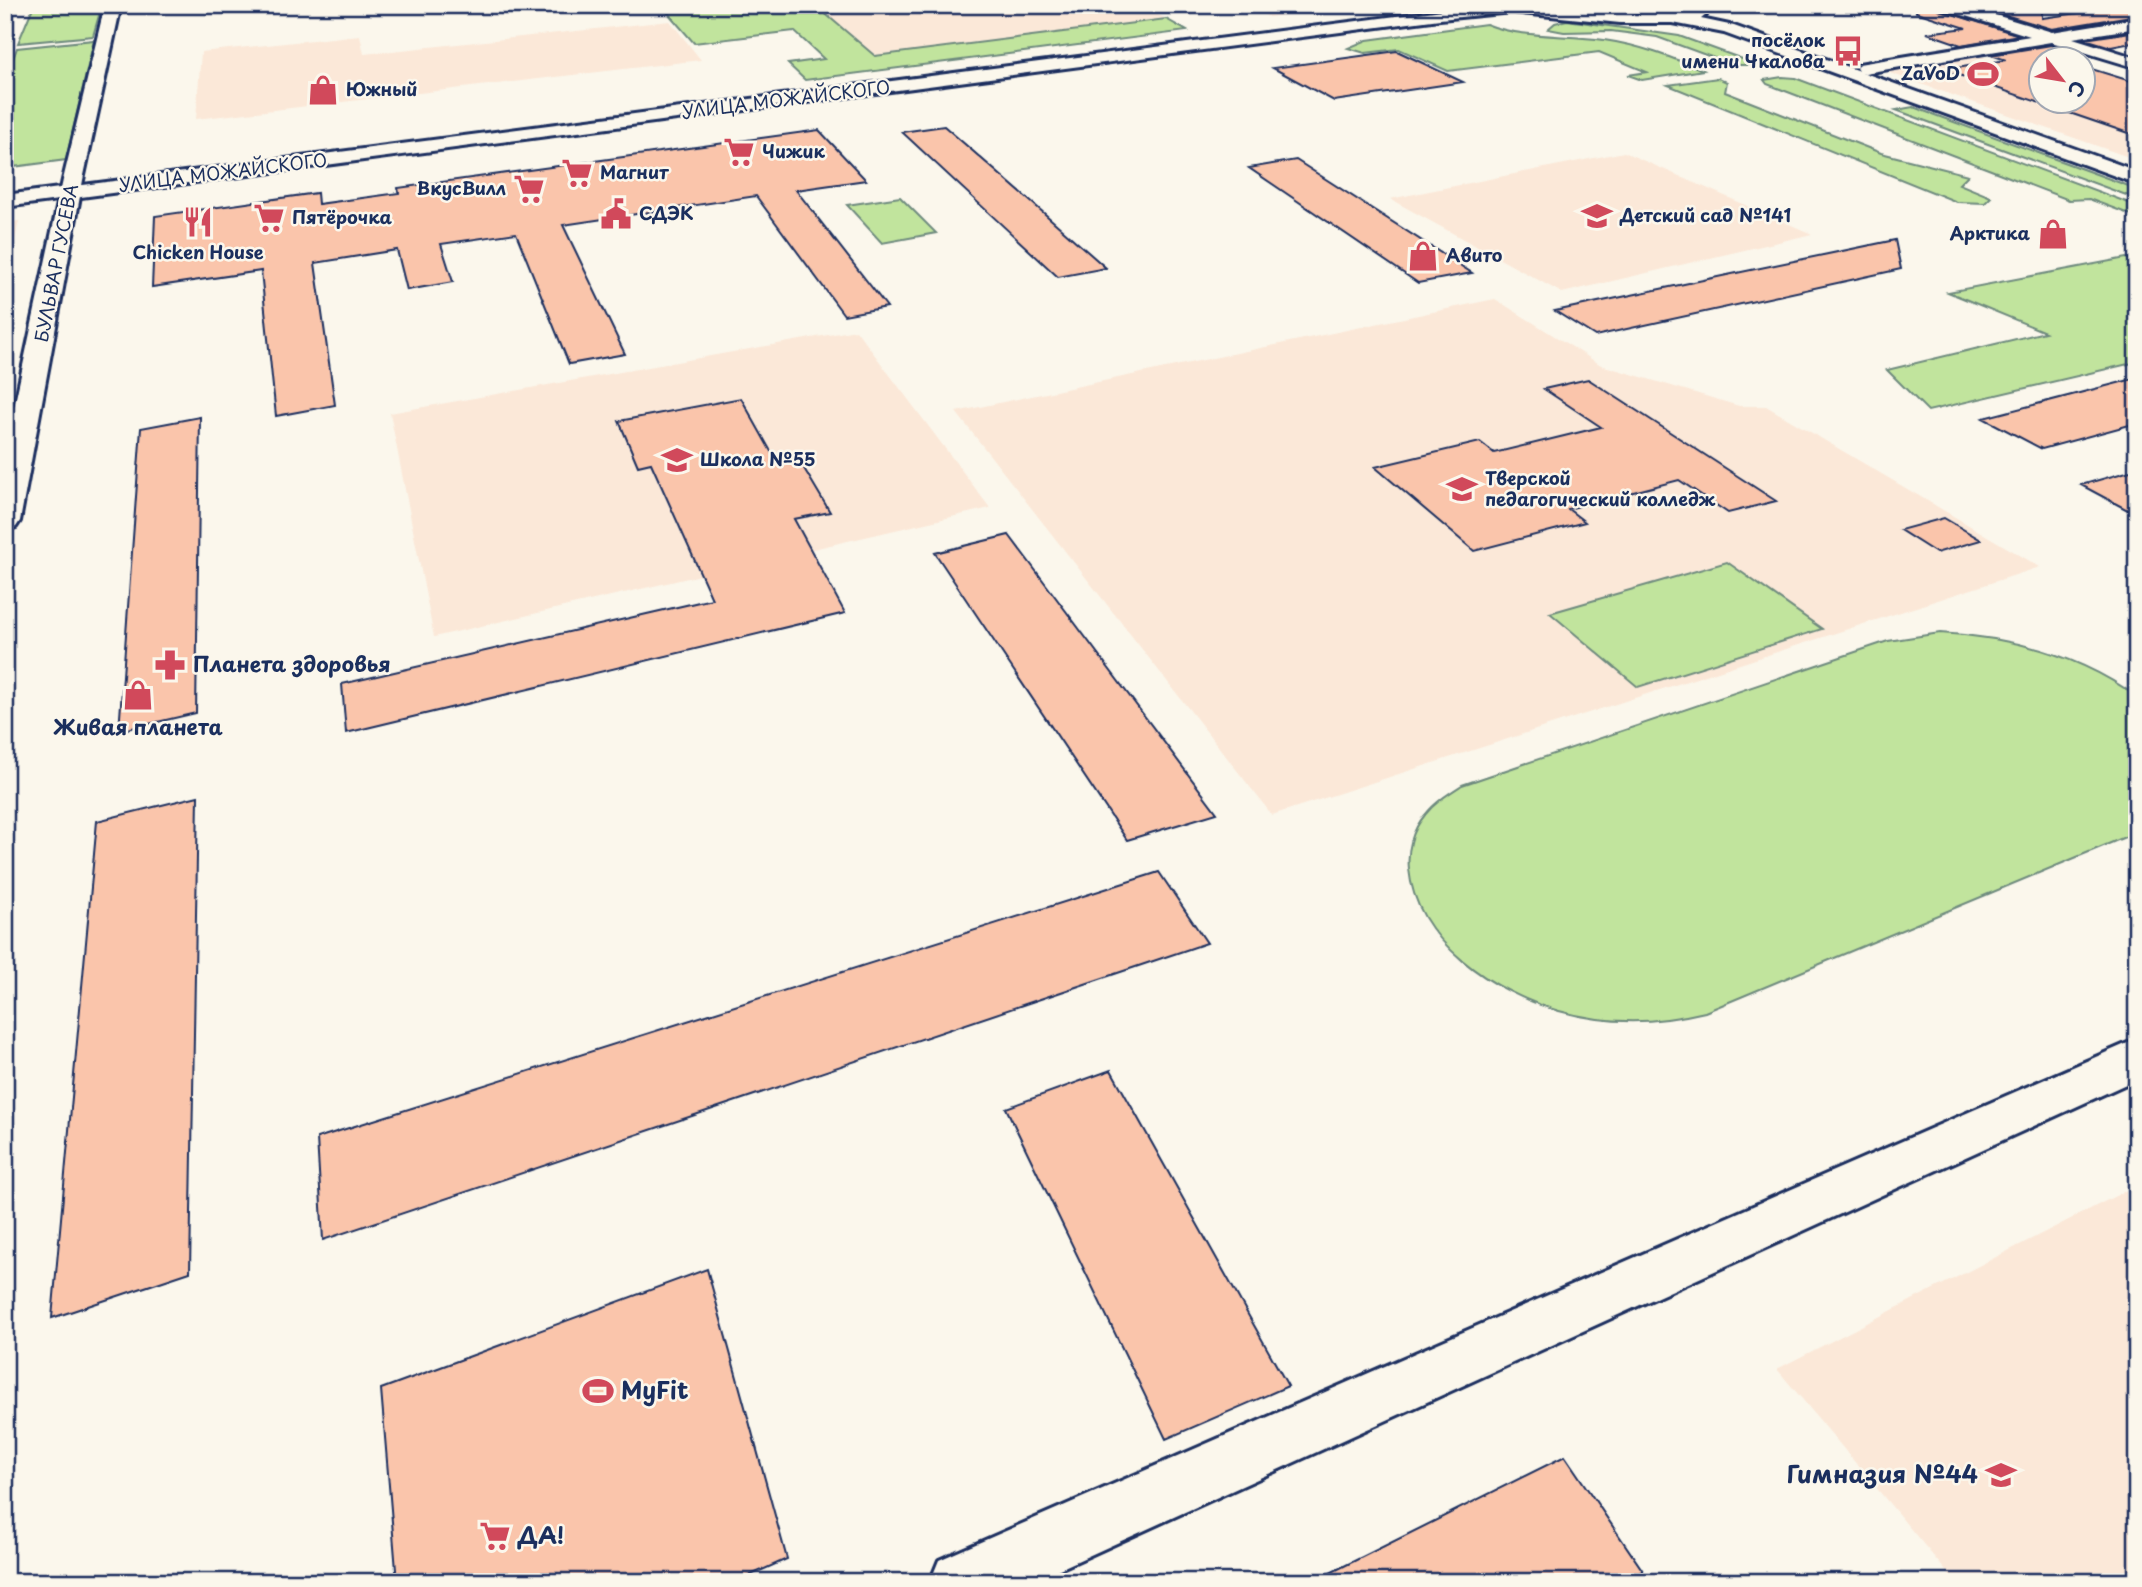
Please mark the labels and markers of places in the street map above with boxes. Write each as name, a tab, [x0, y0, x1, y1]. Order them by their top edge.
place label: посёлок имени Чкалова	[1681, 26, 1826, 74]
bus stop icon: посёлок имени Чкалова	[1831, 34, 1865, 68]
sports icon: ZaVoD	[1966, 57, 2000, 91]
place label: ZaVoD	[1901, 59, 1960, 86]
shop icon: Южный	[306, 73, 340, 107]
place label: Южный	[346, 75, 418, 102]
supermarket icon: Чижик	[722, 135, 756, 169]
place label: Чижик	[762, 137, 825, 164]
supermarket icon: Магнит	[560, 156, 594, 190]
place label: Магнит	[600, 158, 669, 185]
supermarket icon: ВкусВилл	[512, 172, 546, 206]
place label: ВкусВилл	[417, 174, 506, 201]
public building icon: СДЭК	[599, 197, 633, 231]
place label: СДЭК	[639, 199, 694, 226]
school or university icon: Детский сад №141	[1580, 199, 1614, 233]
supermarket icon: Пятёрочка	[252, 201, 286, 235]
place label: Детский сад №141	[1619, 201, 1791, 228]
place label: Пятёрочка	[292, 203, 393, 230]
restaurant icon: Chicken House	[181, 205, 215, 239]
shop icon: Арктика	[2036, 217, 2070, 251]
place label: Арктика	[1950, 219, 2030, 246]
place label: Chicken House	[132, 238, 264, 265]
shop icon: Авито	[1406, 239, 1440, 273]
place label: Авито	[1446, 241, 1503, 268]
school or university icon: Школа №55	[660, 443, 694, 477]
place label: Школа №55	[700, 445, 816, 472]
place label: Тверской педагогический колледж	[1485, 464, 1716, 512]
school or university icon: Тверской педагогический колледж	[1445, 472, 1479, 506]
place label: Планета здоровья	[193, 647, 391, 679]
pharmacy icon: Планета здоровья	[153, 648, 187, 682]
shop icon: Живая планета	[121, 678, 155, 712]
place label: Живая планета	[53, 710, 224, 742]
place label: MyFit	[621, 1371, 688, 1407]
sports icon: MyFit	[581, 1374, 615, 1408]
place label: Гимназия №44	[1787, 1455, 1978, 1491]
school or university icon: Гимназия №44	[1984, 1458, 2018, 1492]
place label: ДА!	[517, 1516, 564, 1552]
supermarket icon: ДА!	[478, 1519, 512, 1553]

